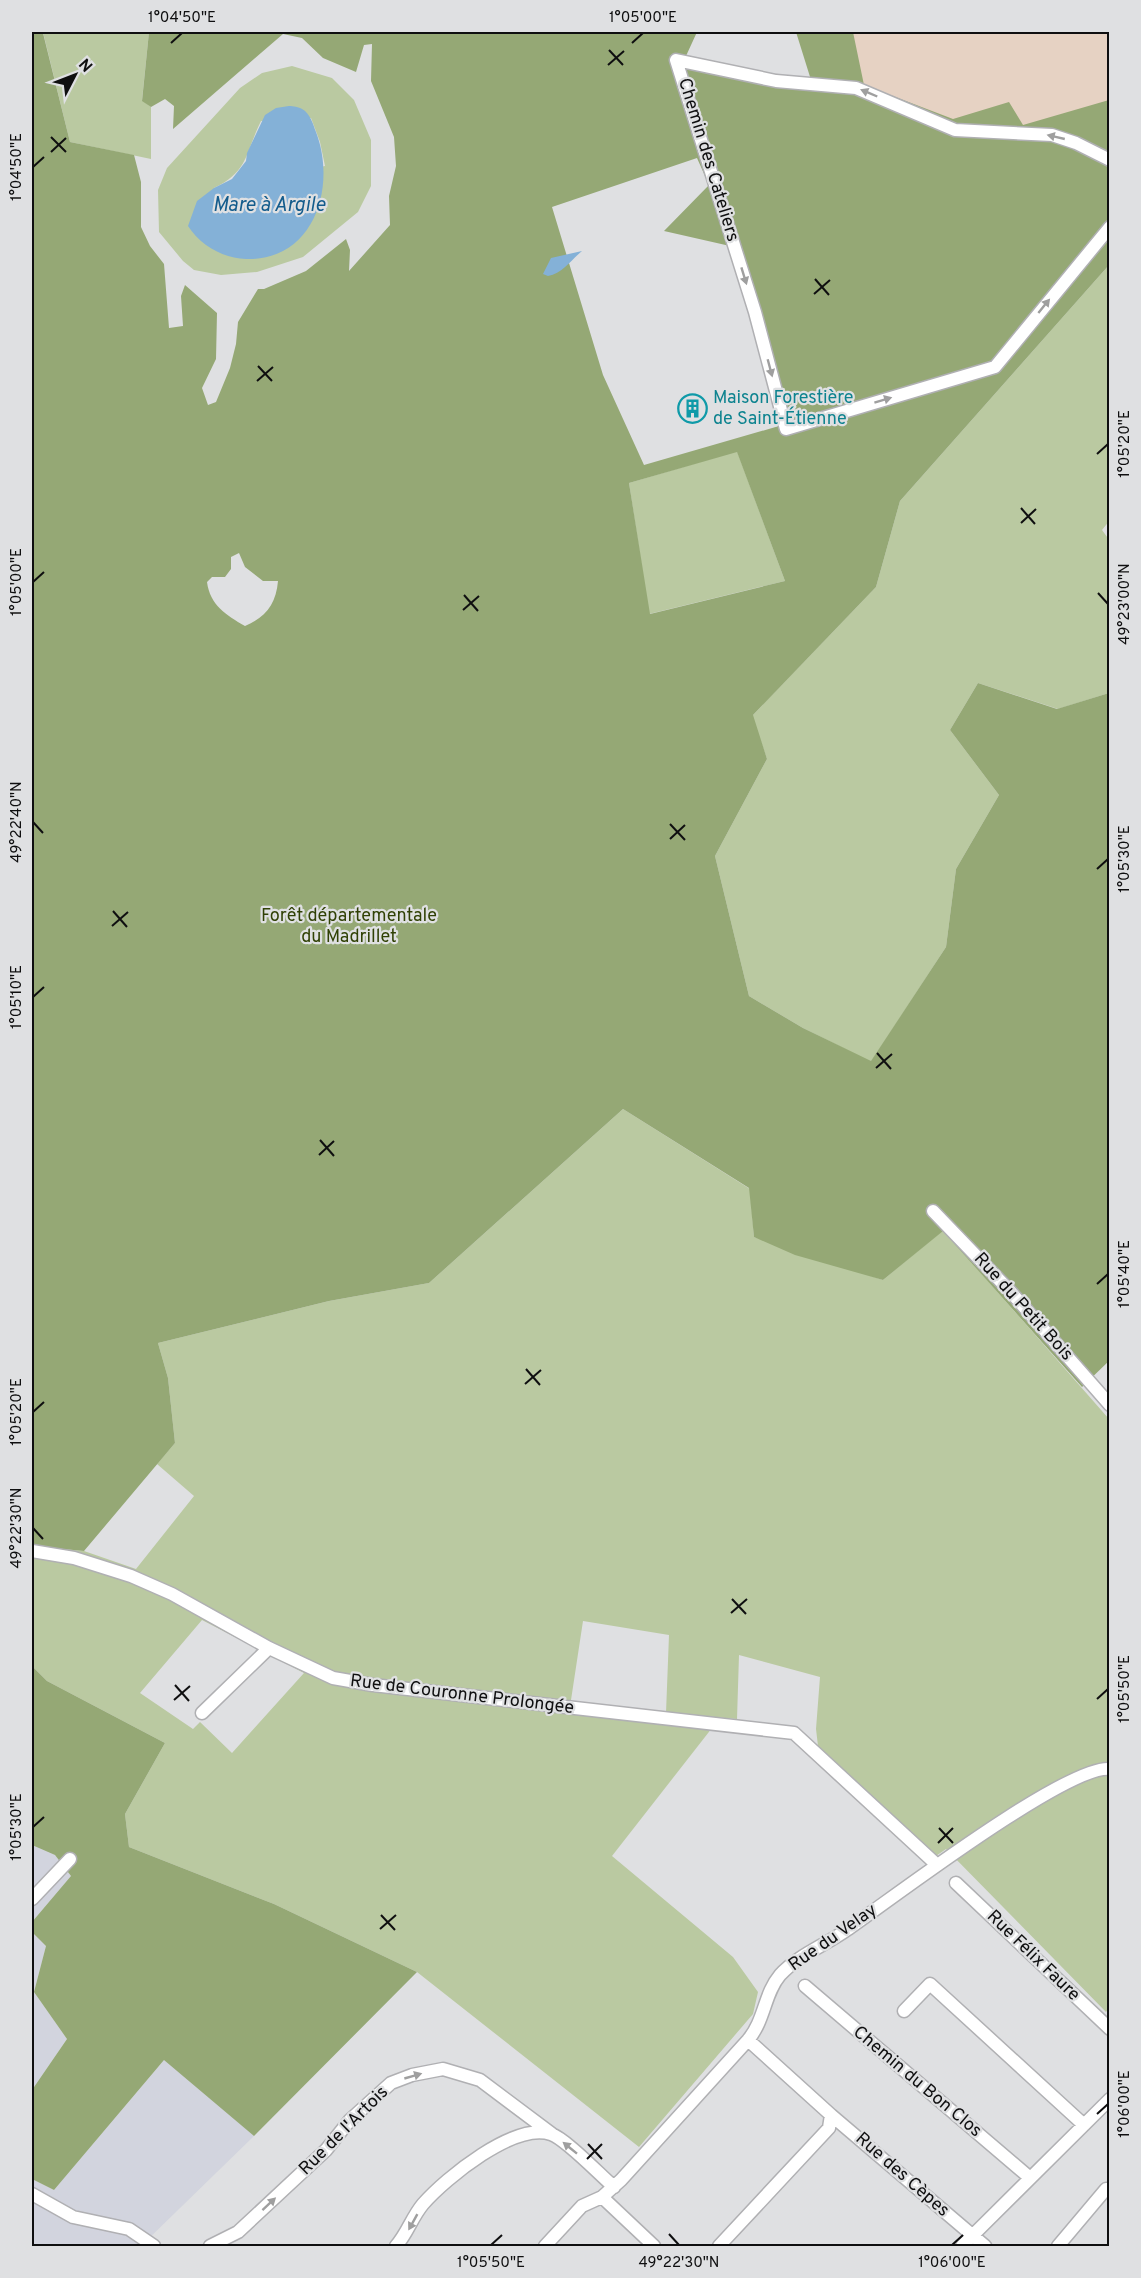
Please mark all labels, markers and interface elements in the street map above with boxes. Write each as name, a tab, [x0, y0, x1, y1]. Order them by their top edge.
text: 1°04'50"E	[148, 9, 216, 28]
text: 1°05'00"E	[609, 9, 677, 28]
north arrow	[45, 45, 105, 105]
text: N	[73, 55, 96, 77]
street label: Chemin des Cateliers	[672, 75, 744, 245]
one-way arrow	[860, 89, 877, 98]
one-way arrow	[1047, 132, 1065, 142]
text: 1°04'50"E	[8, 133, 27, 201]
water label: Mare à Argile	[213, 193, 326, 219]
one-way arrow	[739, 267, 749, 285]
one-way arrow	[1038, 298, 1051, 314]
one-way arrow	[766, 359, 775, 377]
place label: Maison Forestière de Saint-Étienne	[713, 387, 853, 431]
building icon: Maison Forestière de Saint-Étienne	[676, 392, 708, 424]
one-way arrow	[874, 395, 892, 404]
text: 1°05'20"E	[1116, 410, 1135, 478]
text: 1°05'00"E	[8, 548, 27, 616]
text: 49°23'00"N	[1116, 563, 1135, 645]
text: 49°22'40"N	[8, 781, 27, 863]
text: 1°05'30"E	[1116, 825, 1135, 893]
park label: Forêt départementale du Madrillet	[261, 905, 437, 949]
text: 1°05'10"E	[8, 965, 27, 1029]
text: 1°05'40"E	[1116, 1240, 1135, 1308]
street label: Rue du Petit Bois	[968, 1248, 1078, 1366]
text: 1°05'20"E	[8, 1378, 27, 1446]
text: 49°22'30"N	[8, 1488, 27, 1568]
text: 1°05'50"E	[1116, 1655, 1135, 1723]
street label: Rue de Couronne Prolongée	[349, 1670, 575, 1720]
text: 1°05'30"E	[8, 1793, 27, 1861]
street label: Rue du Velay	[784, 1899, 882, 1977]
street label: Rue Félix Faure	[981, 1906, 1085, 2006]
street label: Chemin du Bon Clos	[848, 2021, 986, 2143]
text: 1°06'00"E	[1116, 2070, 1135, 2138]
one-way arrow	[404, 2071, 422, 2080]
street label: Rue de l'Artois	[294, 2081, 394, 2181]
street label: Rue des Cèpes	[850, 2128, 954, 2222]
one-way arrow	[562, 2142, 578, 2155]
one-way arrow	[262, 2197, 276, 2211]
one-way arrow	[408, 2213, 418, 2230]
text: 1°05'50"E	[457, 2254, 525, 2273]
text: 49°22'30"N	[639, 2254, 719, 2273]
text: 1°06'00"E	[918, 2254, 986, 2273]

